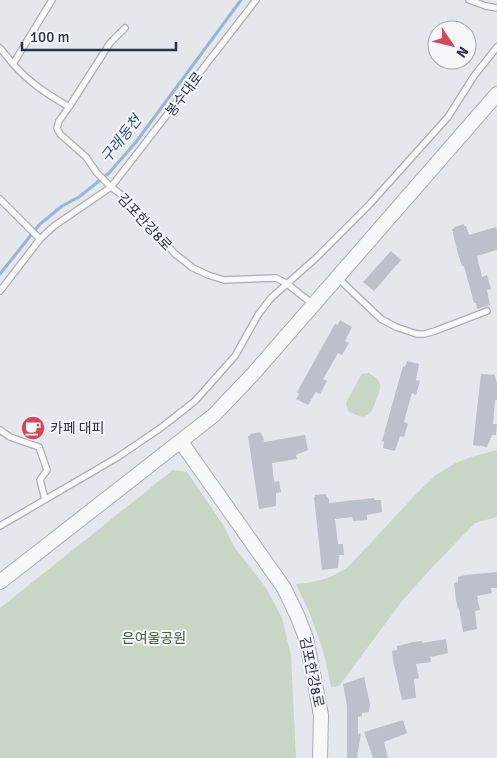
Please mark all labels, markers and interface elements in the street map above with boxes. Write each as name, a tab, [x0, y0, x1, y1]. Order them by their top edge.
scale bar	[22, 20, 176, 52]
north arrow	[427, 20, 477, 70]
text: 100 m	[30, 28, 70, 46]
text: N	[452, 43, 472, 61]
street label: 봉수대로	[162, 69, 207, 120]
water label: 구래동천	[97, 110, 146, 166]
street label: 김포한강8로	[114, 190, 175, 255]
cafe icon: 카페 대피	[20, 415, 46, 441]
place label: 카페 대피	[50, 420, 105, 437]
park label: 은여울공원	[122, 630, 186, 647]
street label: 김포한강8로	[296, 635, 327, 709]

